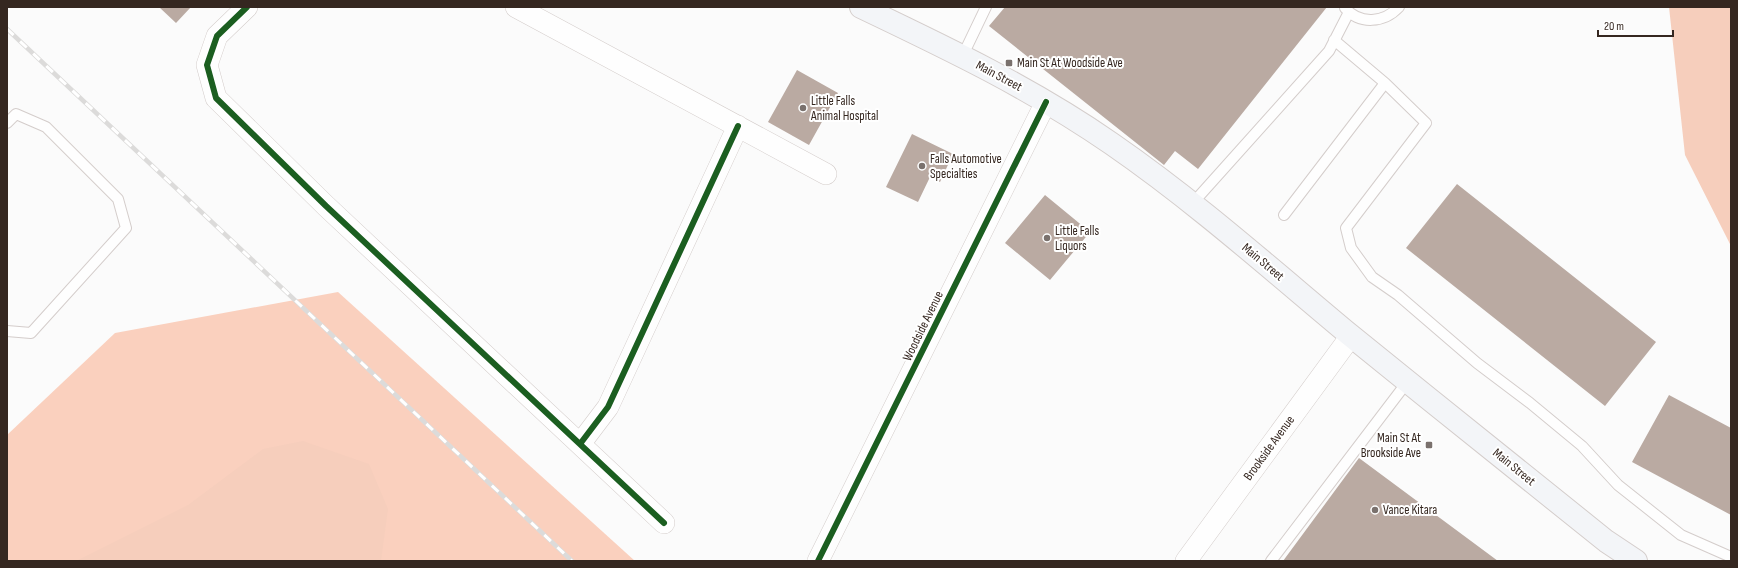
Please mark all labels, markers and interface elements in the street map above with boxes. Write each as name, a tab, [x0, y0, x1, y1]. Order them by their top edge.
scale bar	[1598, 12, 1673, 38]
text: 20 m	[1604, 19, 1624, 34]
place label: Main St At Woodside Ave	[1017, 55, 1123, 71]
street label: Main Street	[973, 57, 1025, 95]
marker: Main St At Woodside Ave	[1004, 58, 1014, 68]
place label: Little Falls Animal Hospital	[810, 93, 878, 124]
marker: Little Falls Animal Hospital	[798, 103, 808, 113]
place label: Falls Automotive Specialties	[930, 151, 1002, 182]
marker: Falls Automotive Specialties	[917, 161, 927, 171]
place label: Little Falls Liquors	[1055, 223, 1099, 254]
marker: Little Falls Liquors	[1042, 233, 1052, 243]
street label: Main Street	[1239, 240, 1287, 284]
street label: Woodside Avenue	[899, 288, 947, 364]
street label: Brookside Avenue	[1240, 412, 1298, 484]
place label: Main St At Brookside Ave	[1361, 430, 1421, 461]
marker: Main St At Brookside Ave	[1424, 440, 1434, 450]
street label: Main Street	[1489, 445, 1539, 489]
place label: Vance Kitara	[1383, 502, 1437, 518]
marker: Vance Kitara	[1370, 505, 1380, 515]

